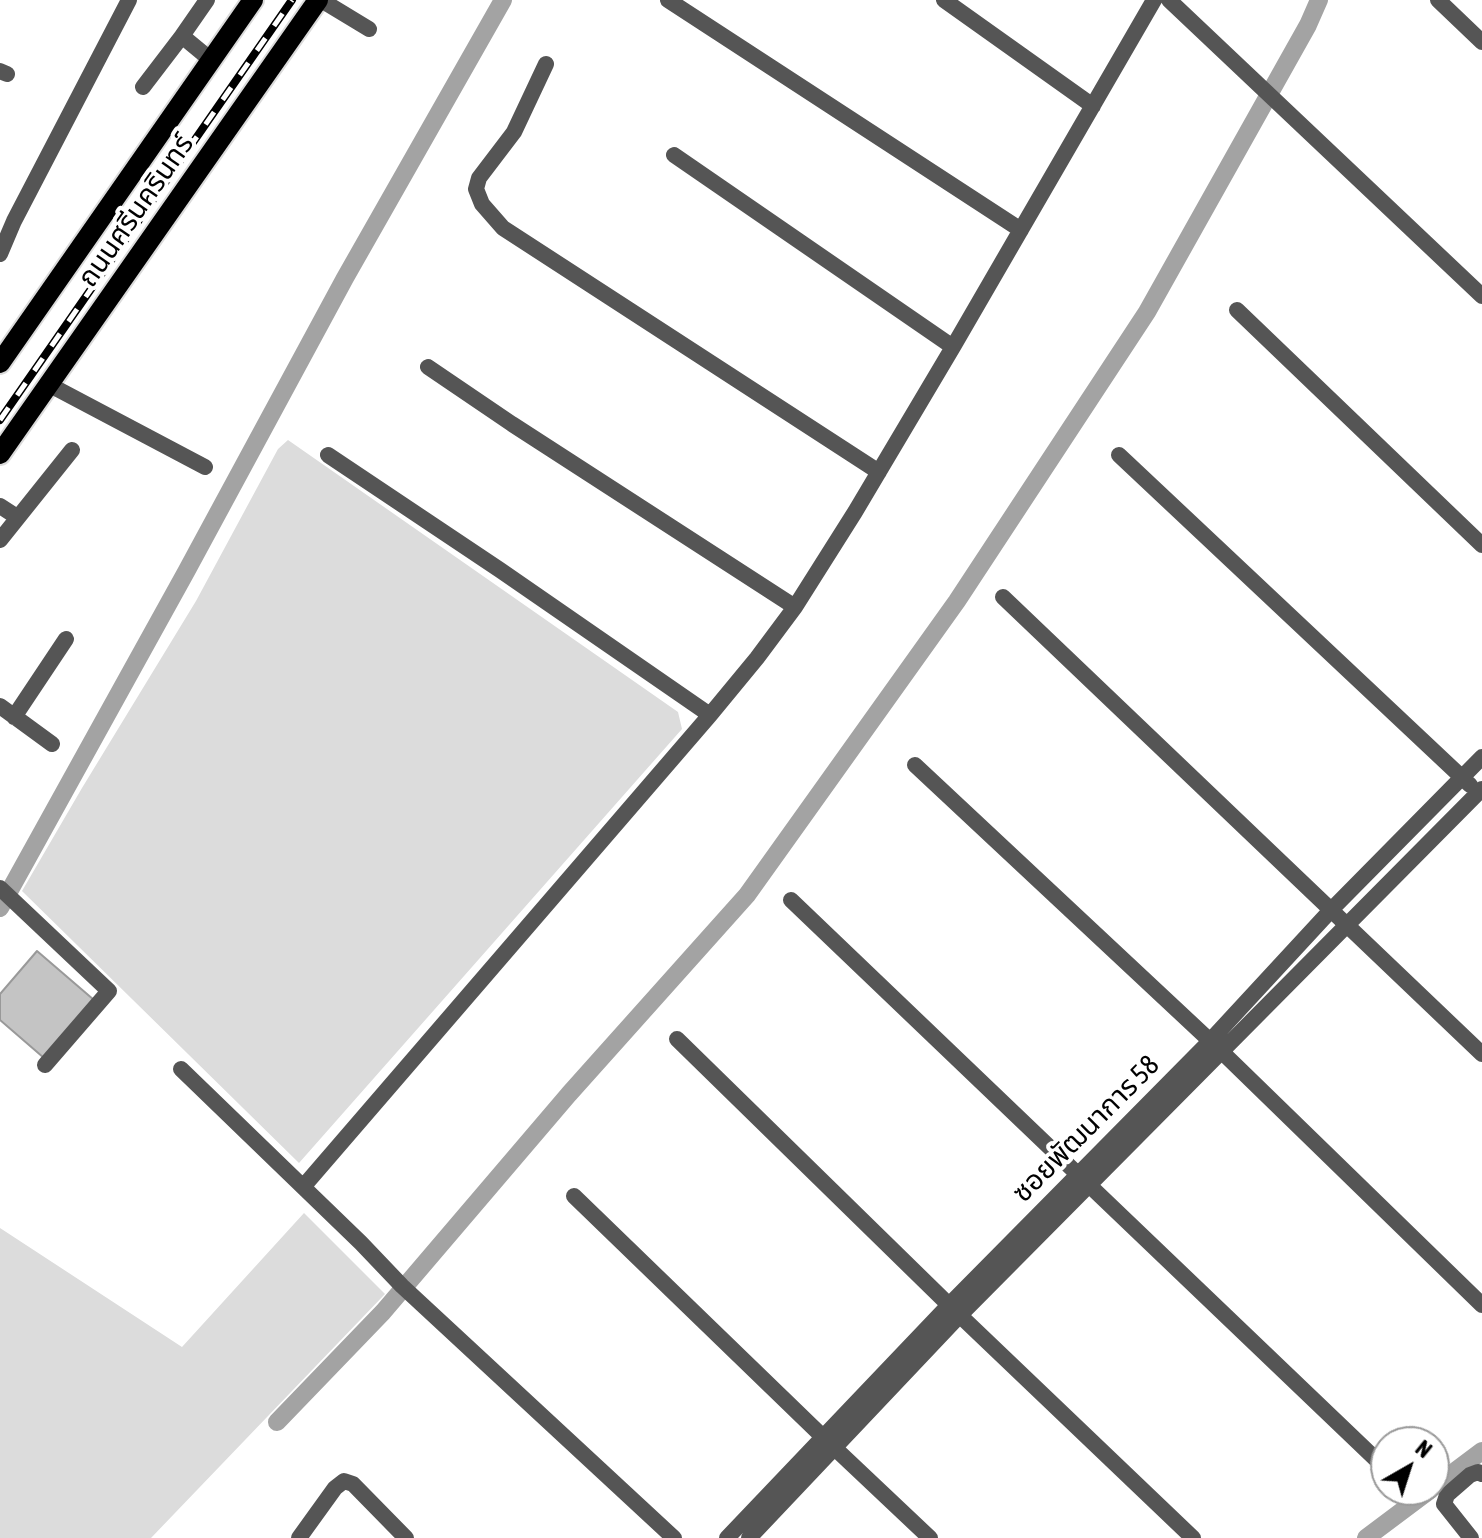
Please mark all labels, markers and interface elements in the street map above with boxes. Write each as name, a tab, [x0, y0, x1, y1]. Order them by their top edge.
street label: ถนนศรีนครินทร์	[71, 128, 201, 294]
street label: ซอยพัฒนาการ 58	[1006, 1049, 1166, 1209]
north arrow	[1370, 1426, 1450, 1506]
text: N	[1411, 1435, 1437, 1463]

